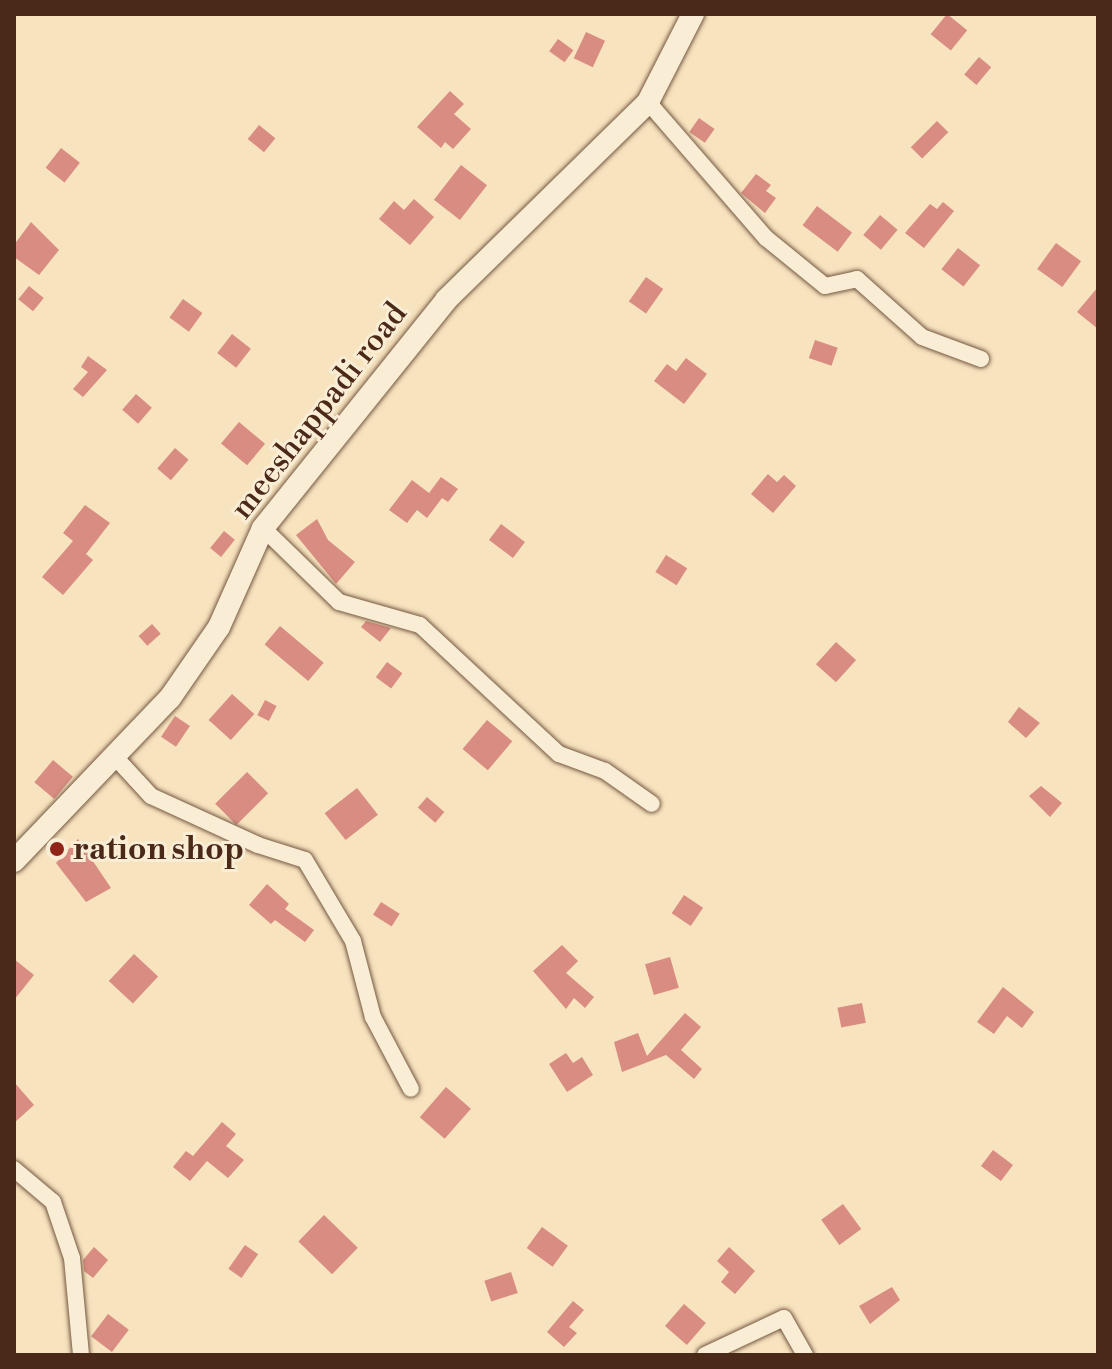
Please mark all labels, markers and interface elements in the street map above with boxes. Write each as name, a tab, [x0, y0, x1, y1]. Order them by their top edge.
street label: meeshappadi road	[223, 295, 415, 527]
place label: ration shop	[73, 830, 244, 868]
marker: ration shop	[48, 840, 66, 858]

